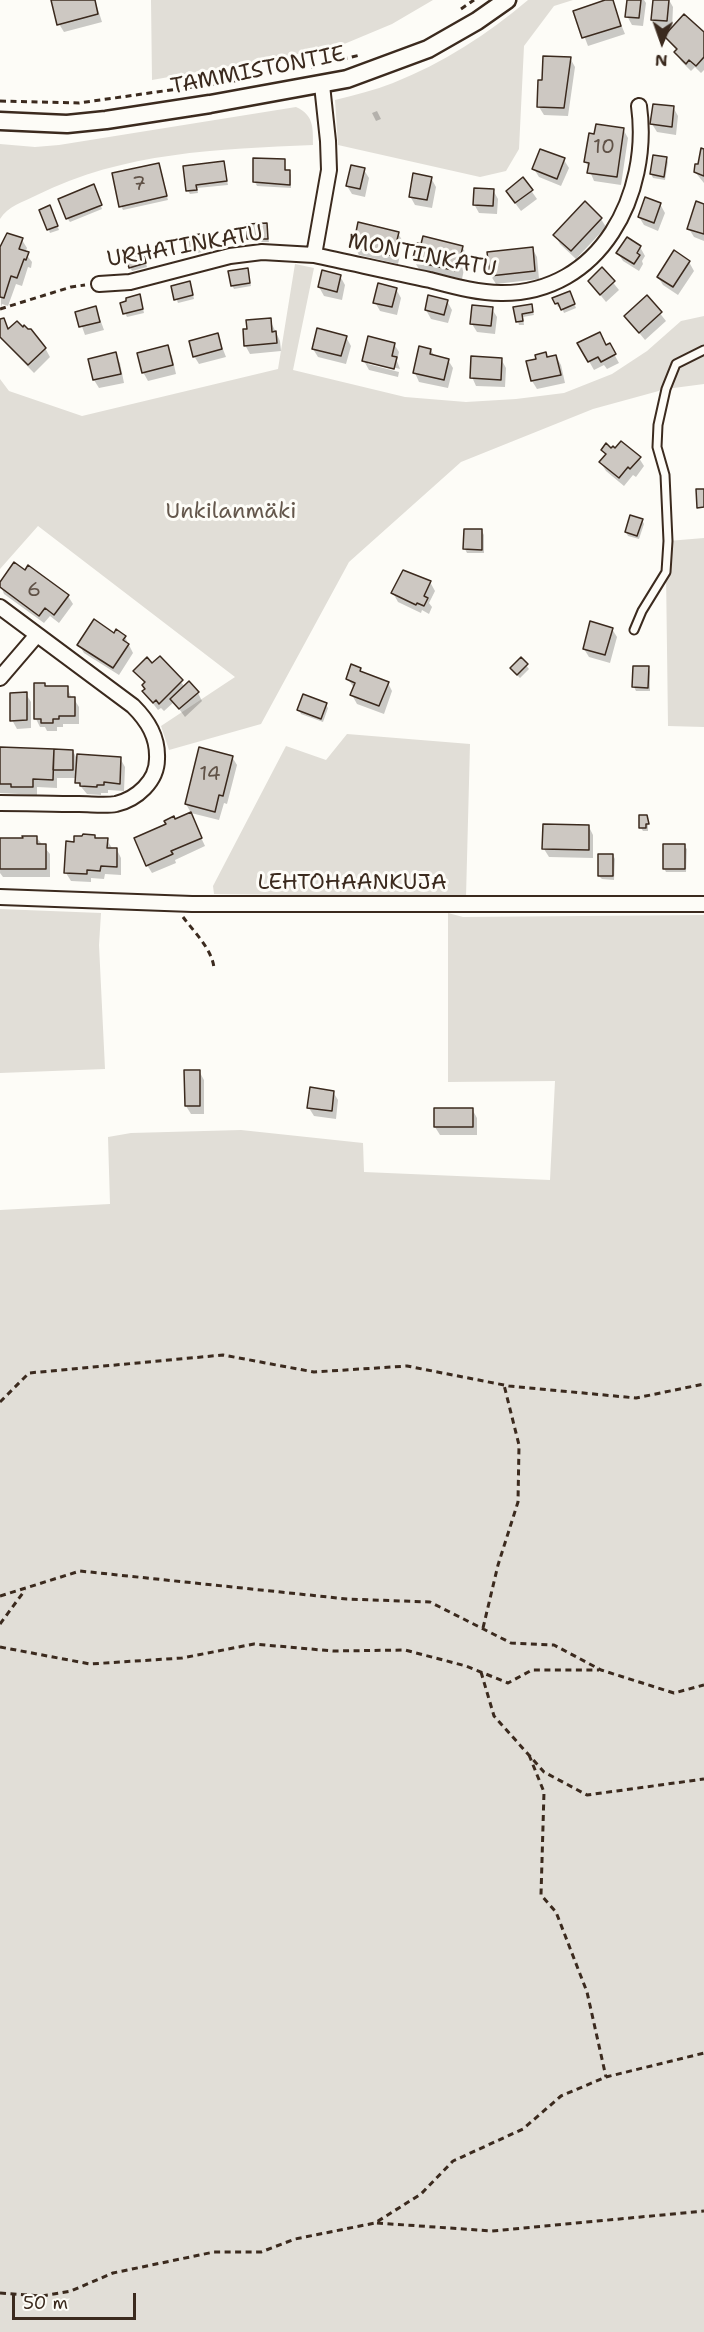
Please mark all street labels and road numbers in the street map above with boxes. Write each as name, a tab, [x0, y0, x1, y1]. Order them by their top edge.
street label: TAMMISTONTIE	[169, 41, 347, 101]
street label: URHATINKATU	[105, 220, 265, 274]
street label: MONTINKATU	[345, 229, 499, 283]
street label: LEHTOHAANKUJA	[257, 870, 447, 896]

